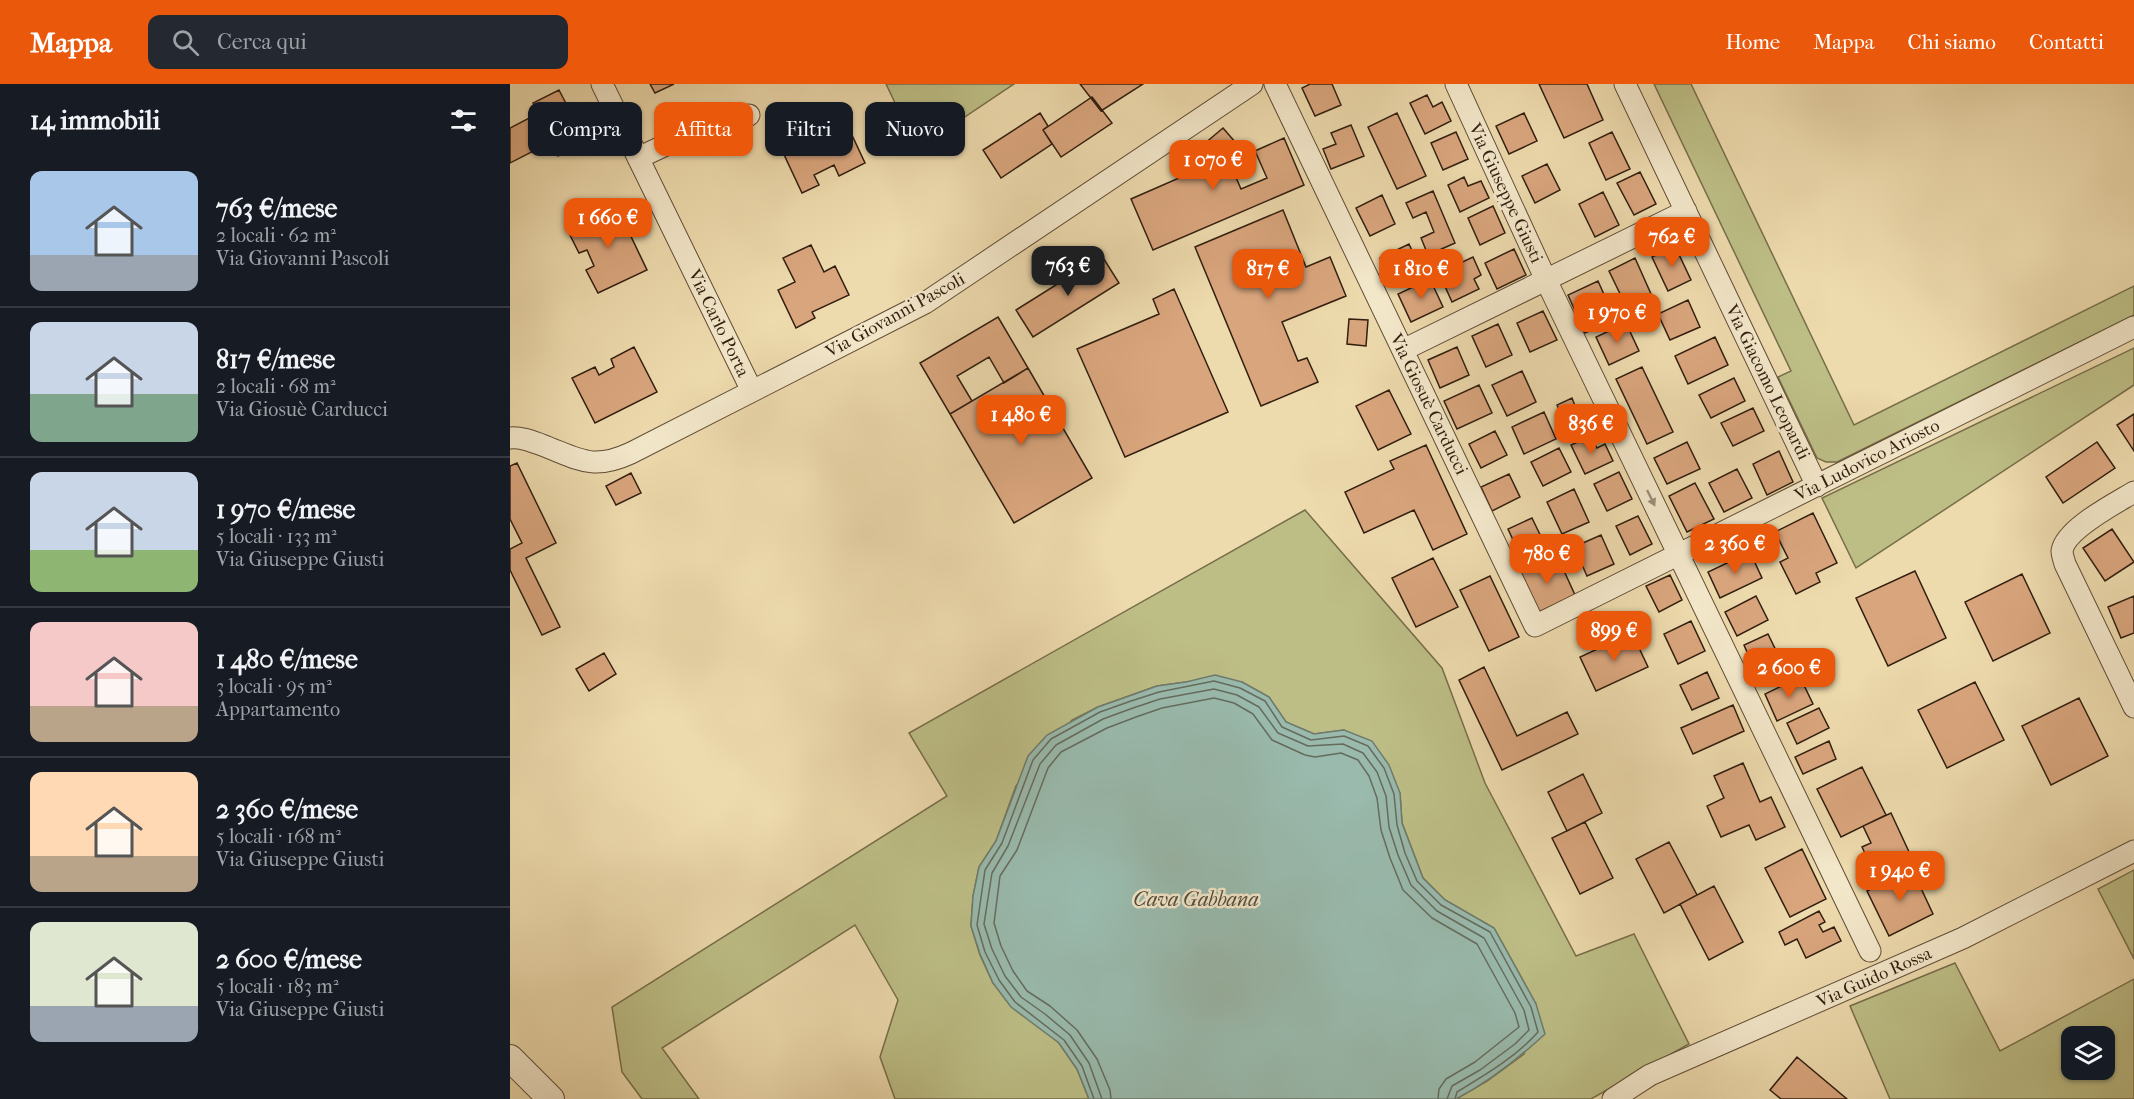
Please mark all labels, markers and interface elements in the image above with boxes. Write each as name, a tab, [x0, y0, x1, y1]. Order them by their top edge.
search box	[148, 15, 568, 69]
text: Mappa	[30, 26, 112, 59]
icon: search	[169, 26, 202, 59]
text: Cerca qui	[217, 29, 307, 55]
text: Home	[1726, 30, 1780, 54]
text: Mappa	[1813, 30, 1875, 54]
text: Chi siamo	[1908, 30, 1996, 54]
text: Contatti	[2029, 30, 2104, 54]
chip: Compra	[528, 102, 642, 156]
chip: Affitta	[654, 102, 753, 156]
chip: Filtri	[765, 102, 853, 156]
chip: Nuovo	[865, 102, 965, 156]
icon: filters	[447, 104, 480, 137]
text: 14 immobili	[30, 105, 160, 136]
street label: Via Giuseppe Giusti	[1464, 119, 1547, 267]
pin: 1 070 €	[1158, 140, 1268, 191]
text: 1 070 €	[1183, 148, 1243, 171]
text: 763 €/mese	[216, 193, 337, 224]
icon: home	[78, 195, 150, 267]
pin: 1 660 €	[553, 198, 663, 249]
text: 1 660 €	[578, 206, 638, 229]
pin: 762 €	[1630, 217, 1714, 268]
text: 2 locali · 62 m²	[216, 224, 336, 247]
text: 762 €	[1649, 225, 1695, 248]
pin: 763 €	[1026, 246, 1110, 297]
text: Via Giovanni Pascoli	[216, 247, 389, 270]
pin: 817 €	[1226, 249, 1310, 300]
pin: 1 810 €	[1366, 249, 1476, 300]
text: 763 €	[1046, 254, 1090, 277]
text: 817 €	[1246, 257, 1290, 280]
text: 1 810 €	[1393, 257, 1449, 280]
street label: Via Carlo Porta	[683, 265, 754, 381]
street label: Via Giovanni Pascoli	[821, 268, 969, 363]
pin: 1 970 €	[1562, 293, 1672, 344]
street label: Via Giacomo Leopardi	[1720, 300, 1815, 464]
text: 1 970 €	[1588, 301, 1646, 324]
street label: Via Giosuè Carducci	[1385, 329, 1472, 479]
text: 817 €/mese	[216, 344, 335, 375]
icon: home	[78, 346, 150, 418]
text: 2 locali · 68 m²	[216, 375, 336, 398]
pin: 1 480 €	[966, 395, 1076, 446]
text: Via Giosuè Carducci	[216, 398, 388, 421]
text: 1 480 €	[991, 403, 1051, 426]
pin: 836 €	[1549, 404, 1633, 455]
text: 836 €	[1568, 412, 1614, 435]
street label: Via Ludovico Ariosto	[1790, 415, 1943, 507]
one-way arrow	[1646, 489, 1655, 506]
text: 1 970 €/mese	[216, 494, 355, 525]
icon: home	[78, 496, 150, 568]
pin: 2 360 €	[1680, 524, 1790, 575]
text: 5 locali · 133 m²	[216, 525, 337, 548]
text: 2 360 €	[1705, 532, 1765, 555]
pin: 780 €	[1505, 534, 1589, 585]
text: 780 €	[1524, 542, 1570, 565]
text: Via Giuseppe Giusti	[216, 548, 384, 571]
pin: 899 €	[1572, 611, 1656, 662]
text: 899 €	[1590, 619, 1638, 642]
text: 1 480 €/mese	[216, 644, 358, 675]
icon: home	[78, 646, 150, 718]
pin: 2 600 €	[1734, 648, 1844, 699]
text: 2 600 €	[1757, 656, 1821, 679]
text: 3 locali · 95 m²	[216, 675, 332, 698]
text: Appartamento	[216, 698, 340, 721]
text: 2 360 €/mese	[216, 794, 358, 825]
icon: home	[78, 796, 150, 868]
text: 5 locali · 168 m²	[216, 825, 341, 848]
text: Via Giuseppe Giusti	[216, 848, 384, 871]
pin: 1 940 €	[1845, 851, 1955, 902]
text: 1 940 €	[1870, 859, 1930, 882]
water label: Cava Gabbana	[1133, 888, 1259, 911]
street label: Via Guido Rossa	[1813, 942, 1936, 1013]
text: 2 600 €/mese	[216, 944, 362, 975]
icon: home	[78, 946, 150, 1018]
text: 5 locali · 183 m²	[216, 975, 339, 998]
text: Via Giuseppe Giusti	[216, 998, 384, 1021]
map controls	[2061, 1026, 2115, 1080]
button: layers	[2061, 1026, 2115, 1080]

